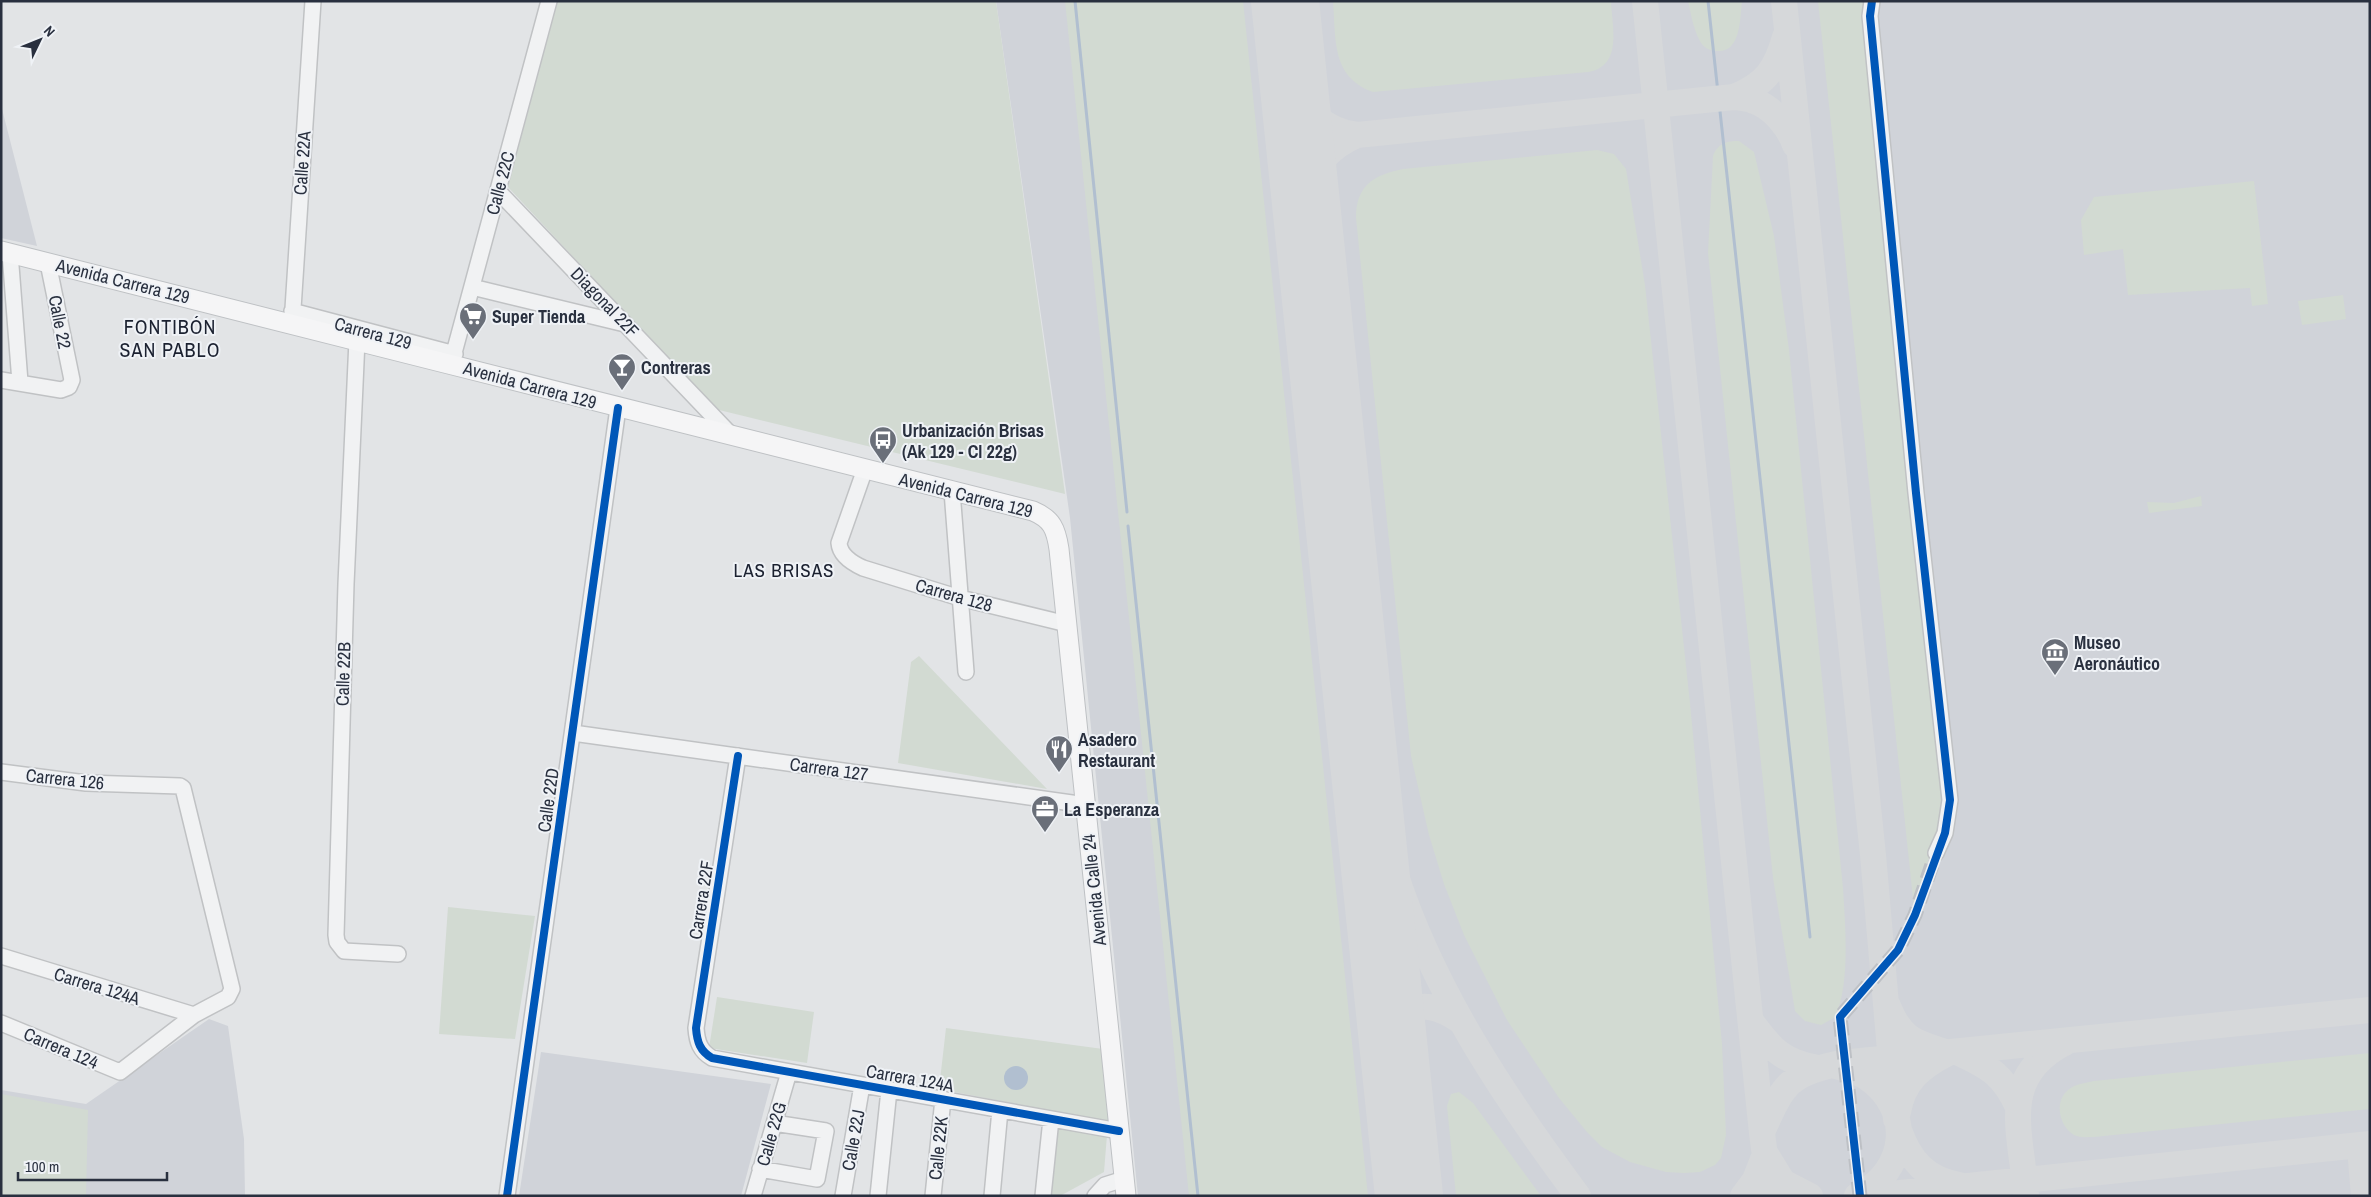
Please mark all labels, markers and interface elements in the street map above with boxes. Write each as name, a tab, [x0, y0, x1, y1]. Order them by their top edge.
north arrow	[15, 15, 65, 65]
text: N	[40, 22, 59, 40]
street label: Calle 22A	[287, 130, 317, 196]
street label: Calle 22C	[480, 148, 520, 218]
street label: Avenida Carrera 129	[53, 252, 192, 310]
street label: Diagonal 22F	[565, 261, 645, 343]
street label: Calle 22	[43, 293, 77, 351]
supermarket icon: Super Tienda	[458, 301, 488, 340]
place label: Super Tienda	[492, 304, 586, 329]
street label: Carrera 129	[332, 311, 414, 355]
district label: FONTIBÓN SAN PABLO	[120, 313, 220, 363]
bar icon: Contreras	[607, 352, 637, 391]
street label: Avenida Carrera 129	[460, 355, 599, 415]
place label: Contreras	[641, 355, 711, 380]
place label: Urbanización Brisas (Ak 129 - Cl 22g)	[902, 418, 1044, 464]
bus stop icon: Urbanización Brisas (Ak 129 - Cl 22g)	[868, 425, 898, 464]
street label: Avenida Carrera 129	[896, 466, 1035, 524]
district label: LAS BRISAS	[734, 557, 834, 583]
street label: Carrera 128	[913, 572, 995, 618]
place label: Museo Aeronáutico	[2074, 630, 2160, 676]
museum icon: Museo Aeronáutico	[2040, 637, 2070, 676]
street label: Calle 22B	[329, 641, 357, 706]
place label: Asadero Restaurant	[1078, 727, 1155, 773]
restaurant icon: Asadero Restaurant	[1044, 734, 1074, 773]
street label: Carrera 127	[788, 751, 870, 787]
street label: Carrera 126	[25, 762, 105, 796]
street label: Calle 22D	[531, 766, 565, 834]
office icon: La Esperanza	[1030, 794, 1060, 833]
place label: La Esperanza	[1064, 797, 1160, 822]
street label: Avenida Calle 24	[1076, 833, 1112, 948]
street label: Carrera 22F	[682, 859, 720, 941]
street label: Carrera 124A	[51, 961, 143, 1011]
street label: Carrera 124	[20, 1021, 102, 1075]
street label: Carrera 124A	[864, 1058, 956, 1098]
street label: Calle 22G	[750, 1099, 792, 1169]
street label: Calle 22J	[835, 1108, 871, 1172]
street label: Calle 22K	[922, 1115, 954, 1181]
scale bar	[18, 1150, 166, 1182]
text: 100 m	[25, 1156, 59, 1177]

